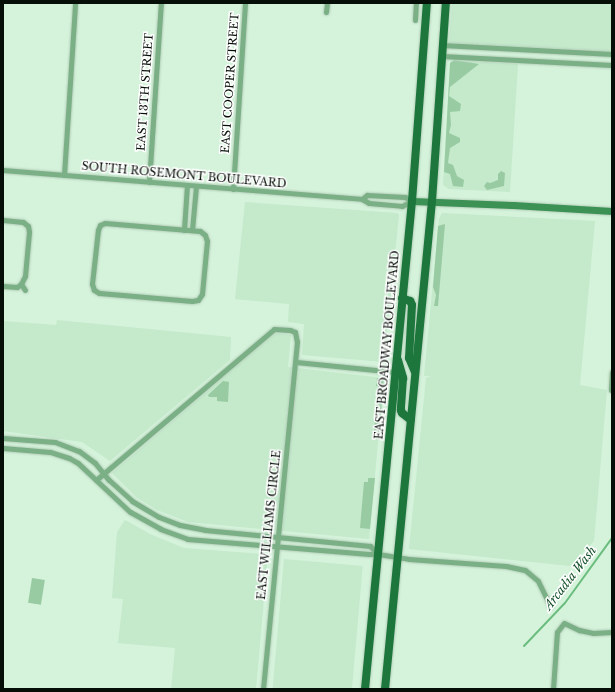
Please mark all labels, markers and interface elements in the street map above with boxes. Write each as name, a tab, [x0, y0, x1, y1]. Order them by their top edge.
street label: EAST COOPER STREET	[218, 12, 242, 154]
street label: EAST 13TH STREET	[134, 32, 156, 152]
street label: SOUTH ROSEMONT BOULEVARD	[81, 159, 287, 191]
street label: EAST BROADWAY BOULEVARD	[372, 250, 402, 440]
street label: EAST WILLIAMS CIRCLE	[255, 449, 283, 601]
water label: Arcadia Wash	[541, 543, 599, 613]

